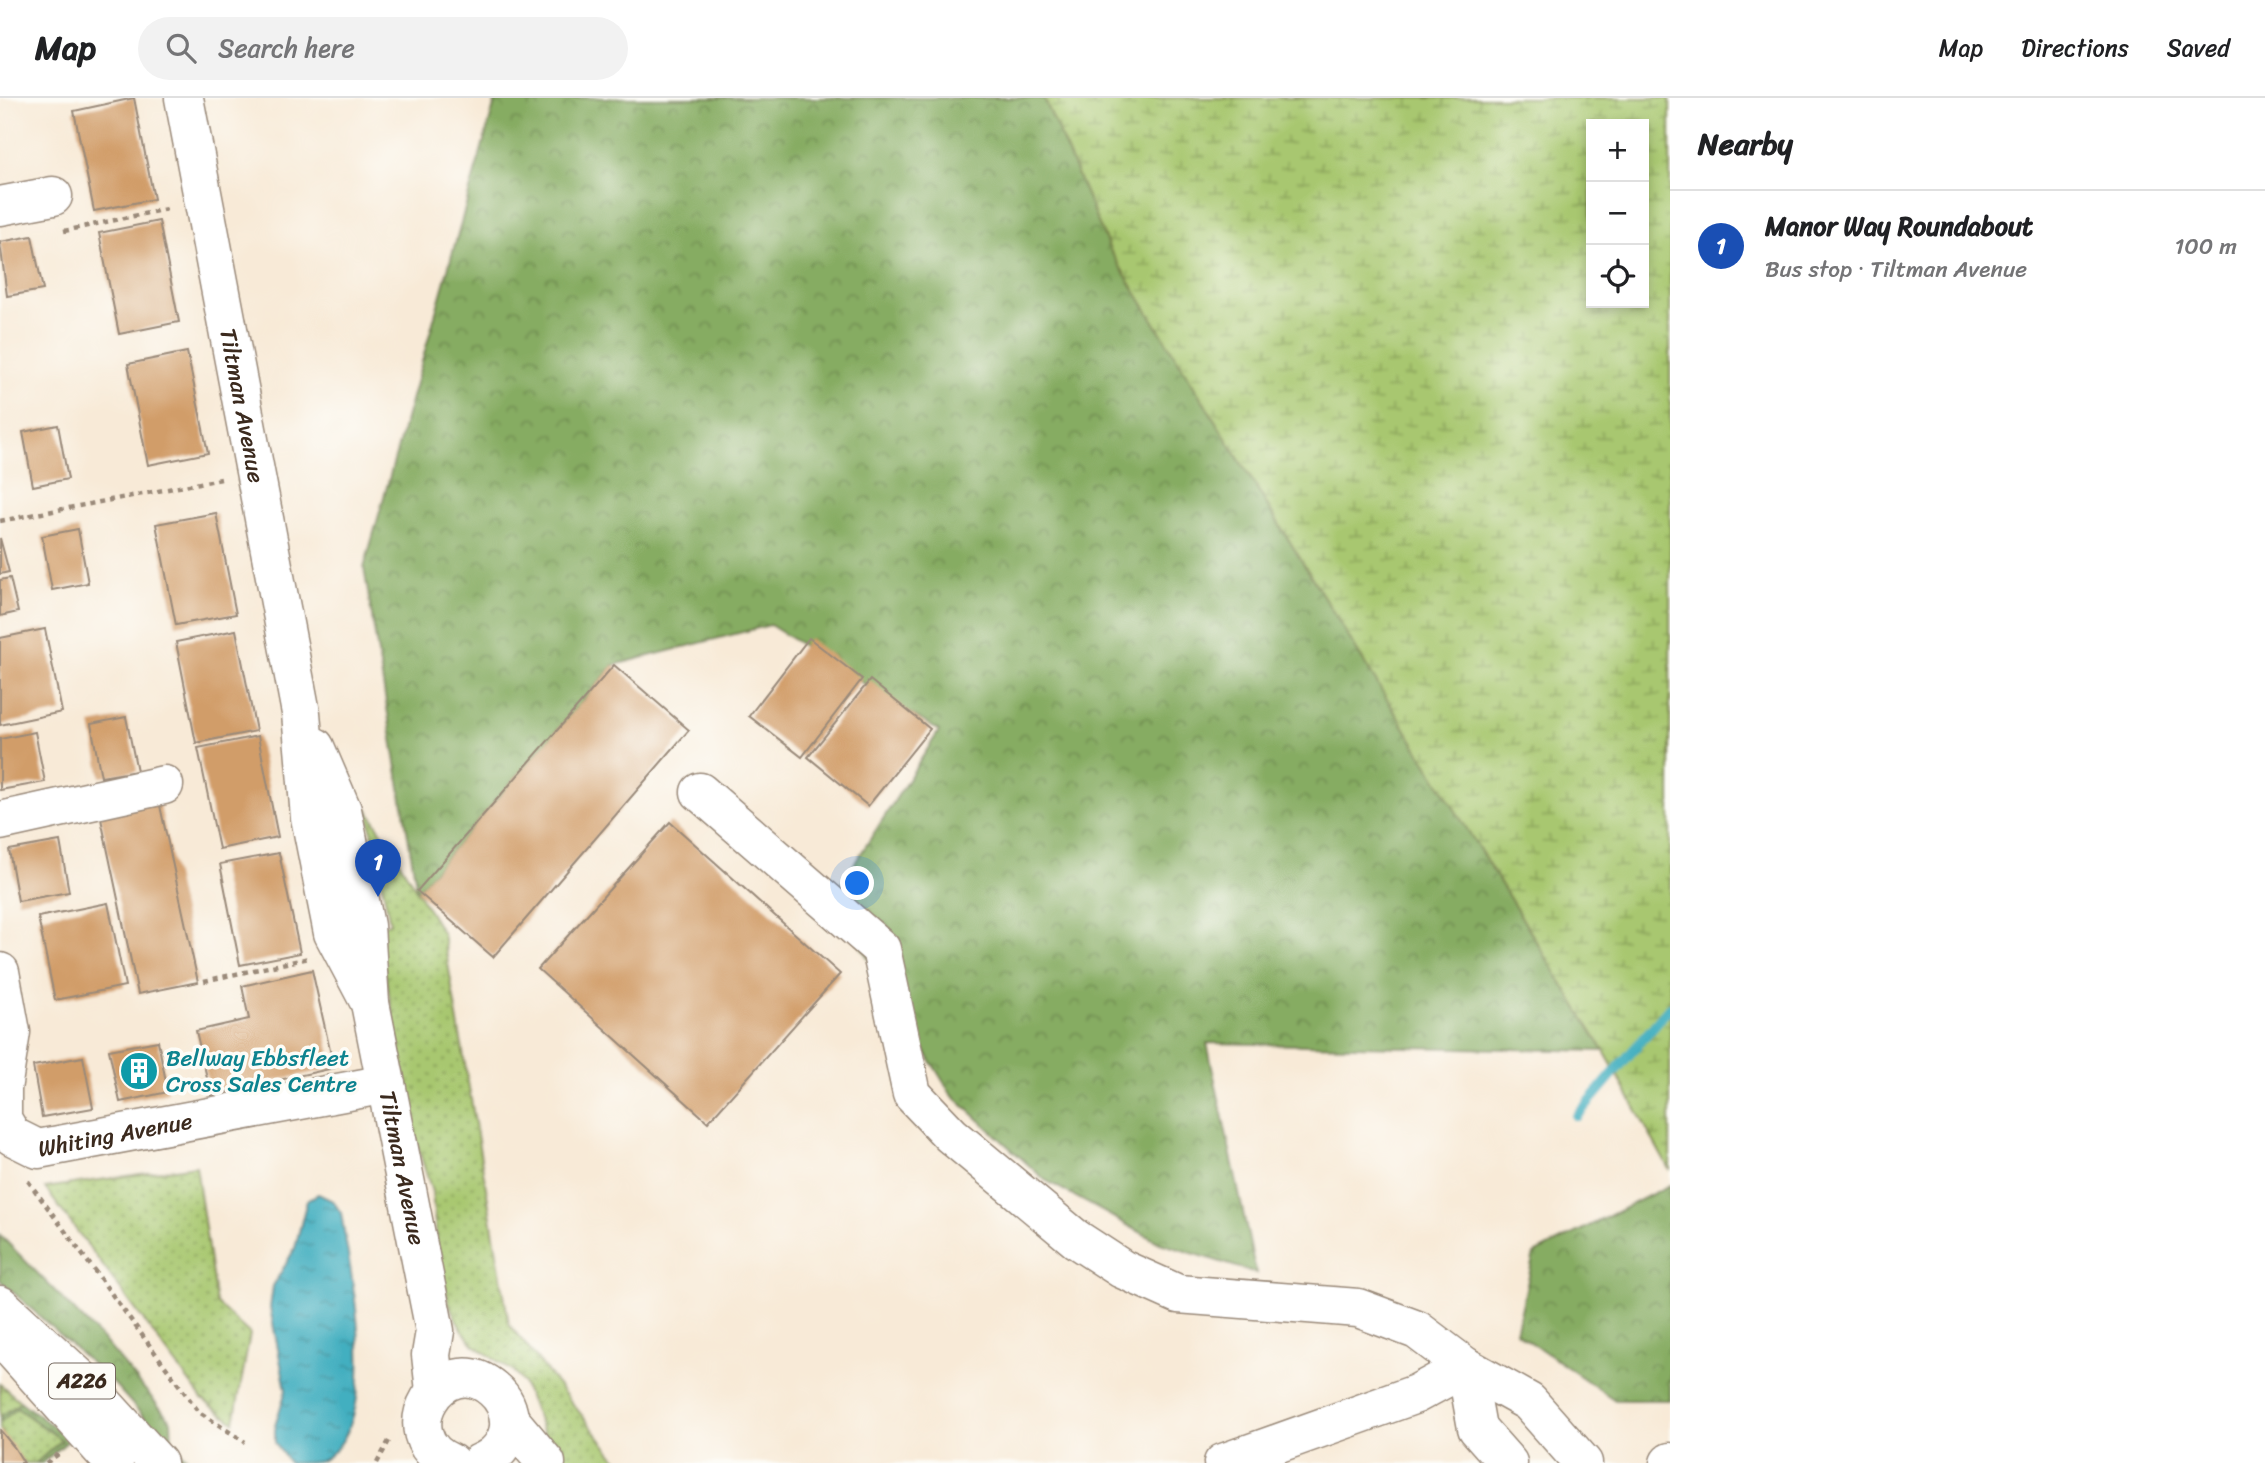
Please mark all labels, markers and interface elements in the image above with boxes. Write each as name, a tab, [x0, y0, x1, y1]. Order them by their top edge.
search box	[138, 17, 628, 80]
text: Map	[35, 19, 96, 77]
text: Search here	[218, 25, 355, 71]
text: Map	[1939, 27, 1983, 69]
text: Directions	[2021, 27, 2129, 69]
text: Saved	[2167, 27, 2230, 69]
icon: search	[162, 29, 200, 67]
text: Nearby	[1698, 117, 1793, 171]
map controls	[1586, 119, 1649, 308]
button: +	[1586, 119, 1649, 182]
button: −	[1586, 182, 1649, 245]
text: Manor Way Roundabout	[1765, 203, 2033, 249]
text: 1	[1716, 226, 1726, 267]
text: 100 m	[2174, 226, 2237, 267]
button: locate	[1586, 245, 1649, 308]
text: Bus stop · Tiltman Avenue	[1765, 249, 2027, 290]
street label: Tiltman Avenue	[208, 325, 277, 487]
pin: 1	[355, 839, 401, 897]
your location	[840, 866, 874, 900]
place label: Bellway Ebbsfleet Cross Sales Centre	[166, 1038, 357, 1105]
building icon: Bellway Ebbsfleet Cross Sales Centre	[118, 1050, 160, 1092]
street label: Tiltman Avenue	[367, 1087, 438, 1249]
street label: Whiting Avenue	[35, 1100, 196, 1169]
road number: A226	[49, 1364, 115, 1398]

